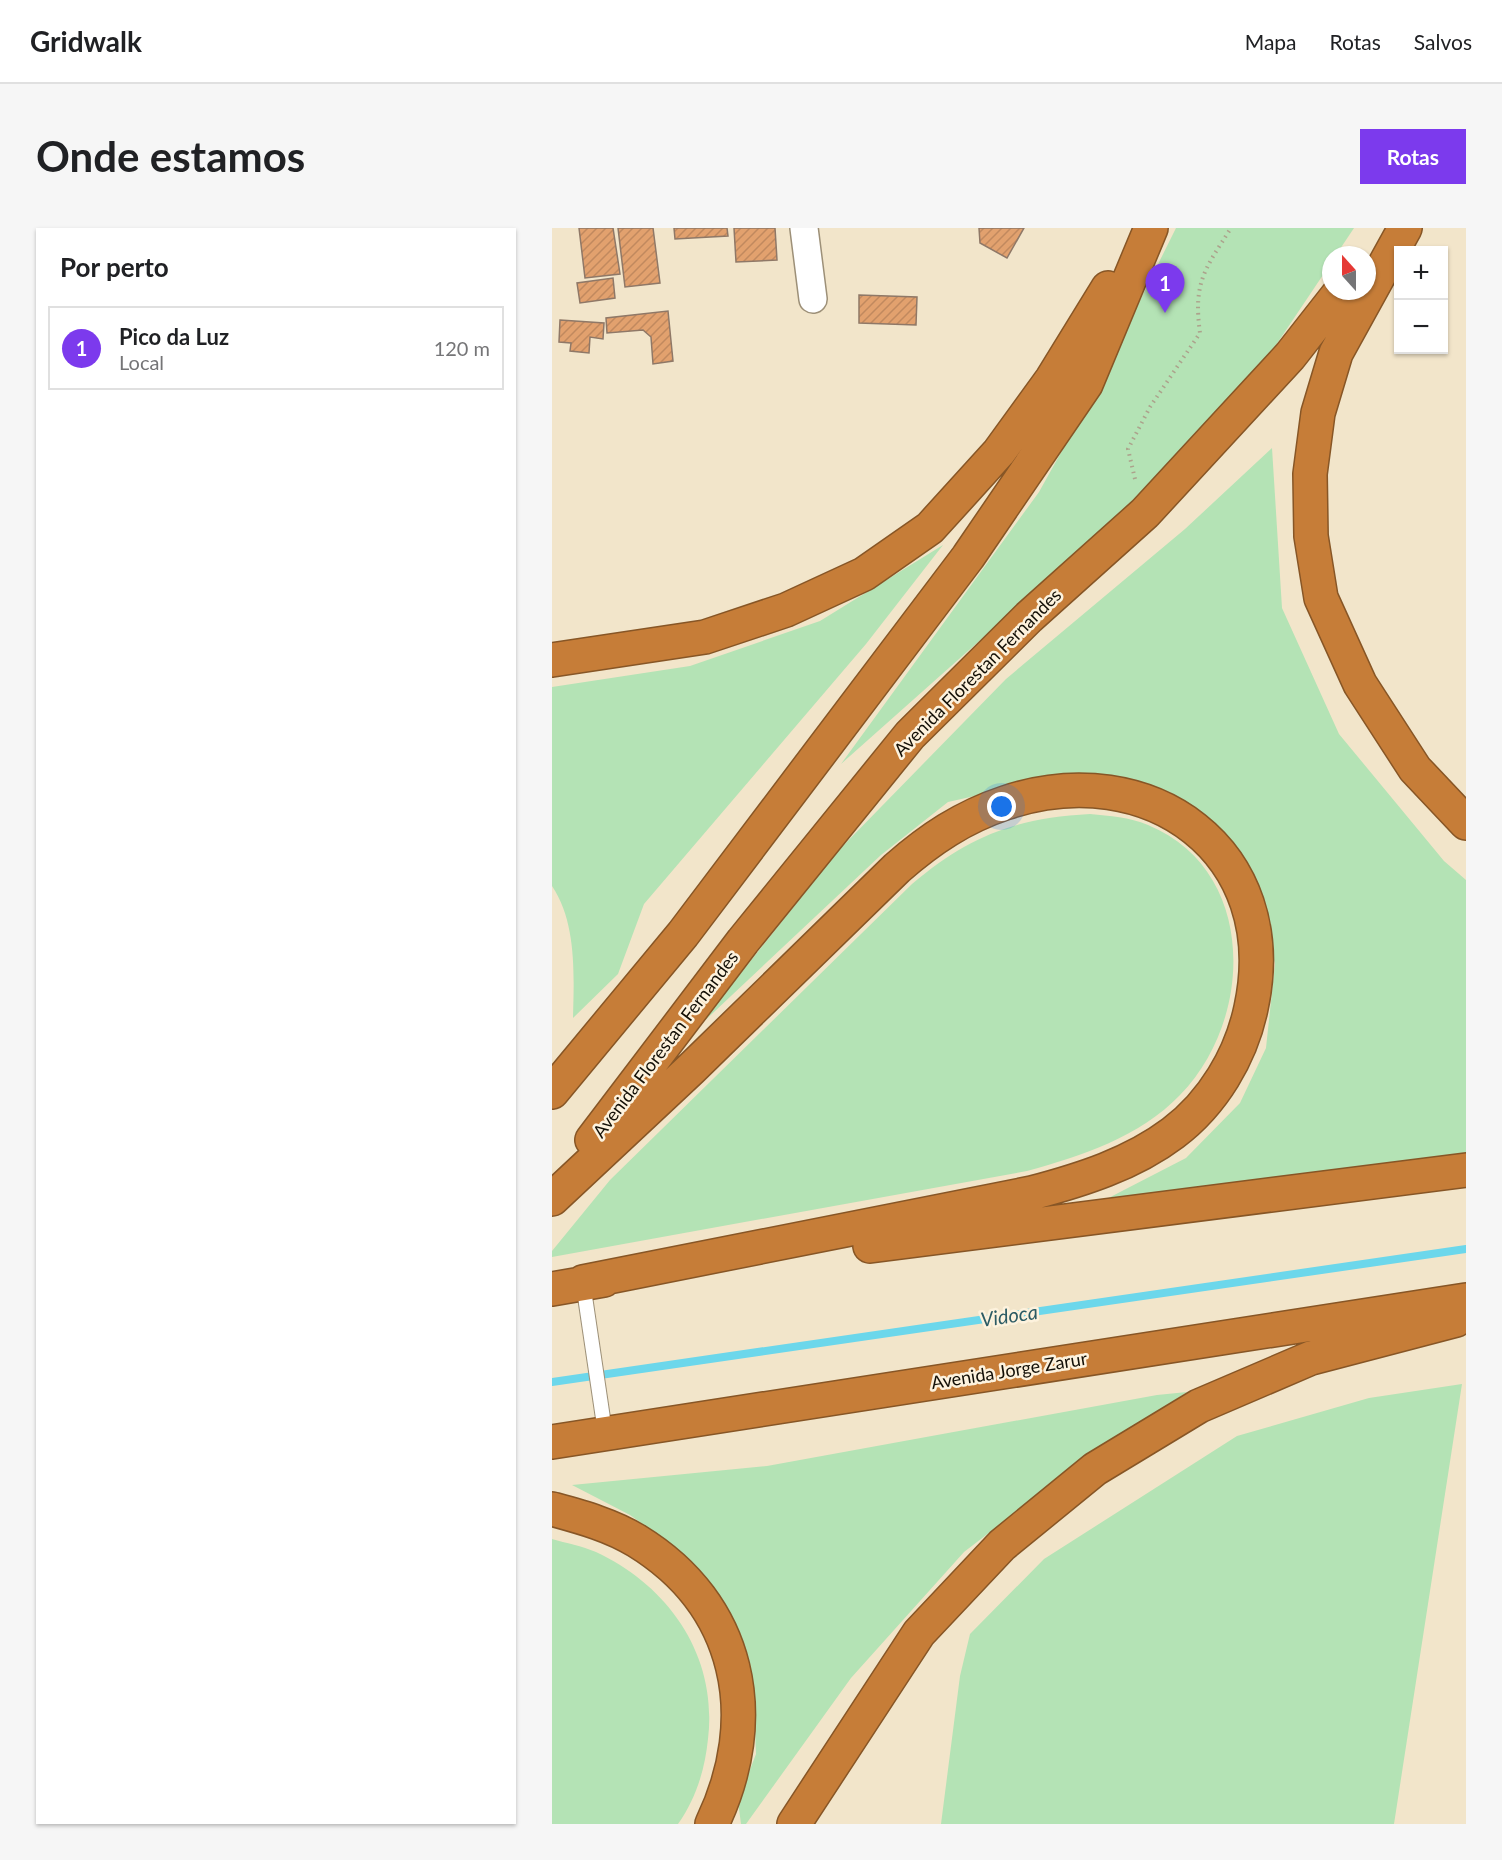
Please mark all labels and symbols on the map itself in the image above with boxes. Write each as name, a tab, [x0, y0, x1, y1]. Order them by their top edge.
north arrow	[1322, 246, 1376, 300]
pin: 1	[1146, 264, 1184, 313]
street label: Avenida Florestan Fernandes	[889, 584, 1065, 760]
your location	[987, 792, 1016, 821]
street label: Avenida Florestan Fernandes	[588, 946, 742, 1142]
water label: Vidoca	[979, 1299, 1039, 1331]
street label: Avenida Jorge Zarur	[929, 1347, 1089, 1393]

